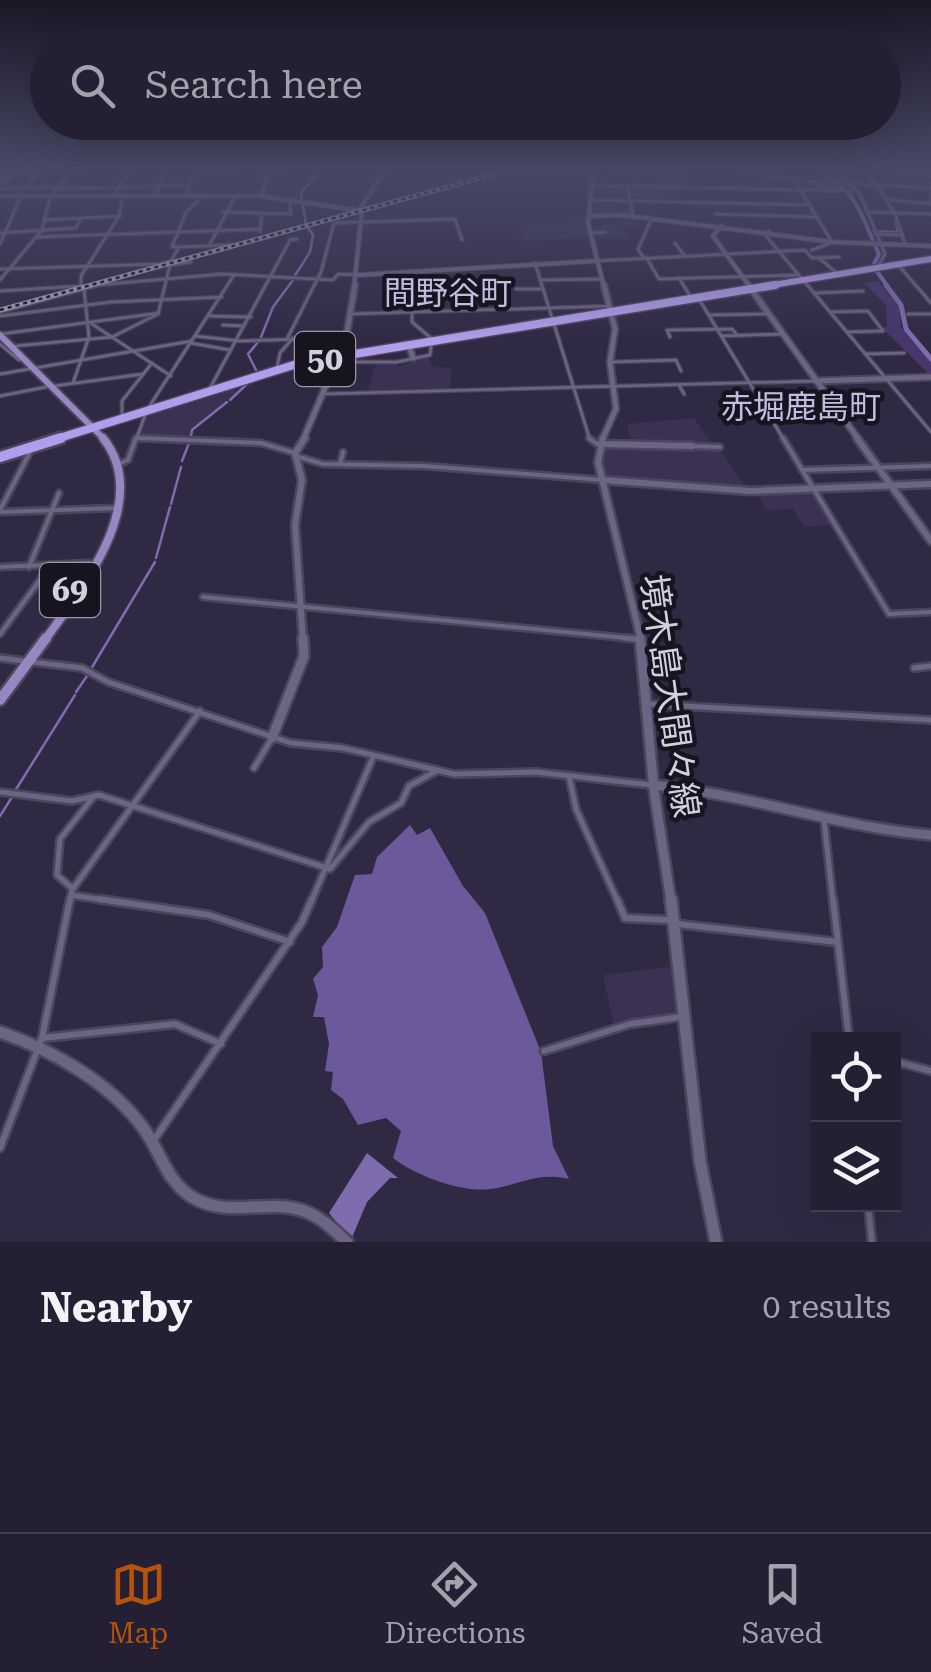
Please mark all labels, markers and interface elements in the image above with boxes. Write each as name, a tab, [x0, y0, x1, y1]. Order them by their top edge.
search box	[30, 30, 901, 140]
icon: search	[65, 58, 120, 113]
text: Search here	[145, 63, 363, 107]
district label: 間野谷町	[384, 274, 512, 312]
road number: 50	[295, 332, 355, 386]
district label: 赤堀鹿島町	[721, 388, 881, 426]
road number: 69	[40, 563, 100, 617]
street label: 境木島大間々線	[632, 572, 707, 820]
map controls	[811, 1032, 901, 1212]
button: locate	[811, 1032, 901, 1122]
button: layers	[811, 1122, 901, 1212]
text: Nearby	[40, 1283, 192, 1332]
text: 0 results	[763, 1288, 891, 1326]
tab: Map	[108, 1557, 168, 1650]
tab: Directions	[384, 1557, 525, 1650]
tab: Saved	[742, 1557, 823, 1650]

